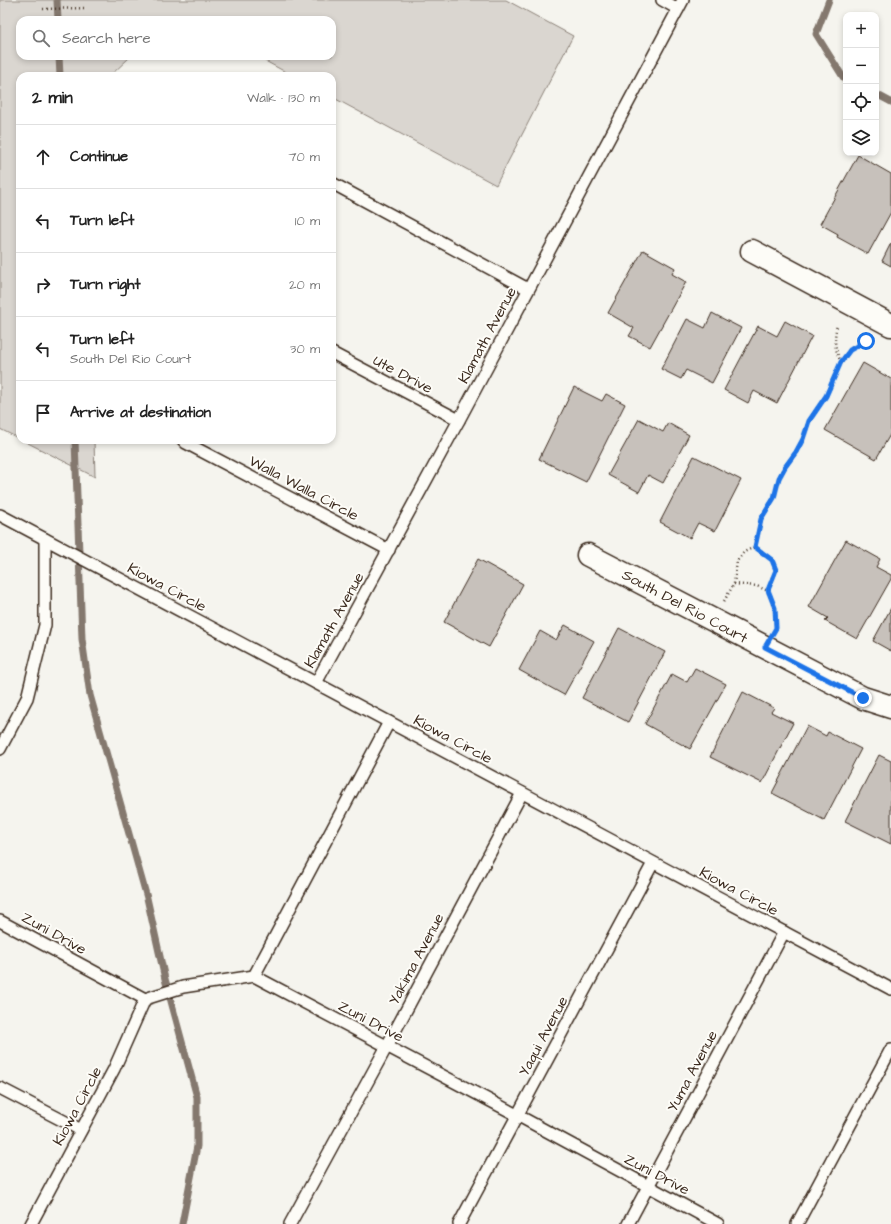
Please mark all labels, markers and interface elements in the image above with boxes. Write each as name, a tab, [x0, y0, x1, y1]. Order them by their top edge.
map controls	[843, 12, 879, 156]
button: +	[843, 12, 879, 48]
search box	[16, 16, 336, 60]
icon: search	[30, 27, 52, 49]
text: Search here	[62, 28, 151, 49]
button: −	[843, 48, 879, 84]
button: locate	[843, 84, 879, 120]
text: 2 min	[32, 86, 73, 110]
text: Walk · 130 m	[247, 89, 320, 107]
button: layers	[843, 120, 879, 156]
icon: ahead	[32, 146, 54, 168]
text: Continue	[70, 146, 128, 167]
text: 70 m	[288, 148, 320, 166]
icon: left	[32, 210, 54, 232]
text: Turn left	[70, 210, 134, 231]
text: 10 m	[295, 212, 320, 230]
icon: right	[32, 274, 54, 296]
text: Turn right	[70, 274, 141, 295]
text: 20 m	[289, 276, 320, 294]
street label: Klamath Avenue	[453, 283, 522, 387]
text: Turn left	[70, 329, 134, 350]
route start	[857, 332, 875, 350]
icon: left	[32, 338, 54, 360]
text: 30 m	[290, 340, 320, 358]
text: South Del Rio Court	[70, 350, 191, 368]
street label: Ute Drive	[369, 350, 436, 399]
icon: arrive	[32, 402, 54, 424]
text: Arrive at destination	[70, 402, 211, 423]
street label: Walla Walla Circle	[245, 451, 362, 526]
street label: Kiowa Circle	[124, 558, 210, 617]
street label: South Del Rio Court	[618, 564, 751, 649]
street label: Klamath Avenue	[299, 569, 369, 672]
route end	[854, 689, 872, 707]
street label: Kiowa Circle	[410, 710, 496, 769]
street label: Kiowa Circle	[696, 862, 782, 921]
street label: Zuni Drive	[17, 907, 90, 960]
street label: Yakima Avenue	[383, 910, 449, 1009]
street label: Yaqui Avenue	[514, 992, 573, 1080]
street label: Zuni Drive	[334, 995, 407, 1047]
street label: Yuma Avenue	[662, 1027, 723, 1116]
street label: Kiowa Circle	[48, 1063, 107, 1149]
street label: Zuni Drive	[620, 1148, 693, 1200]

